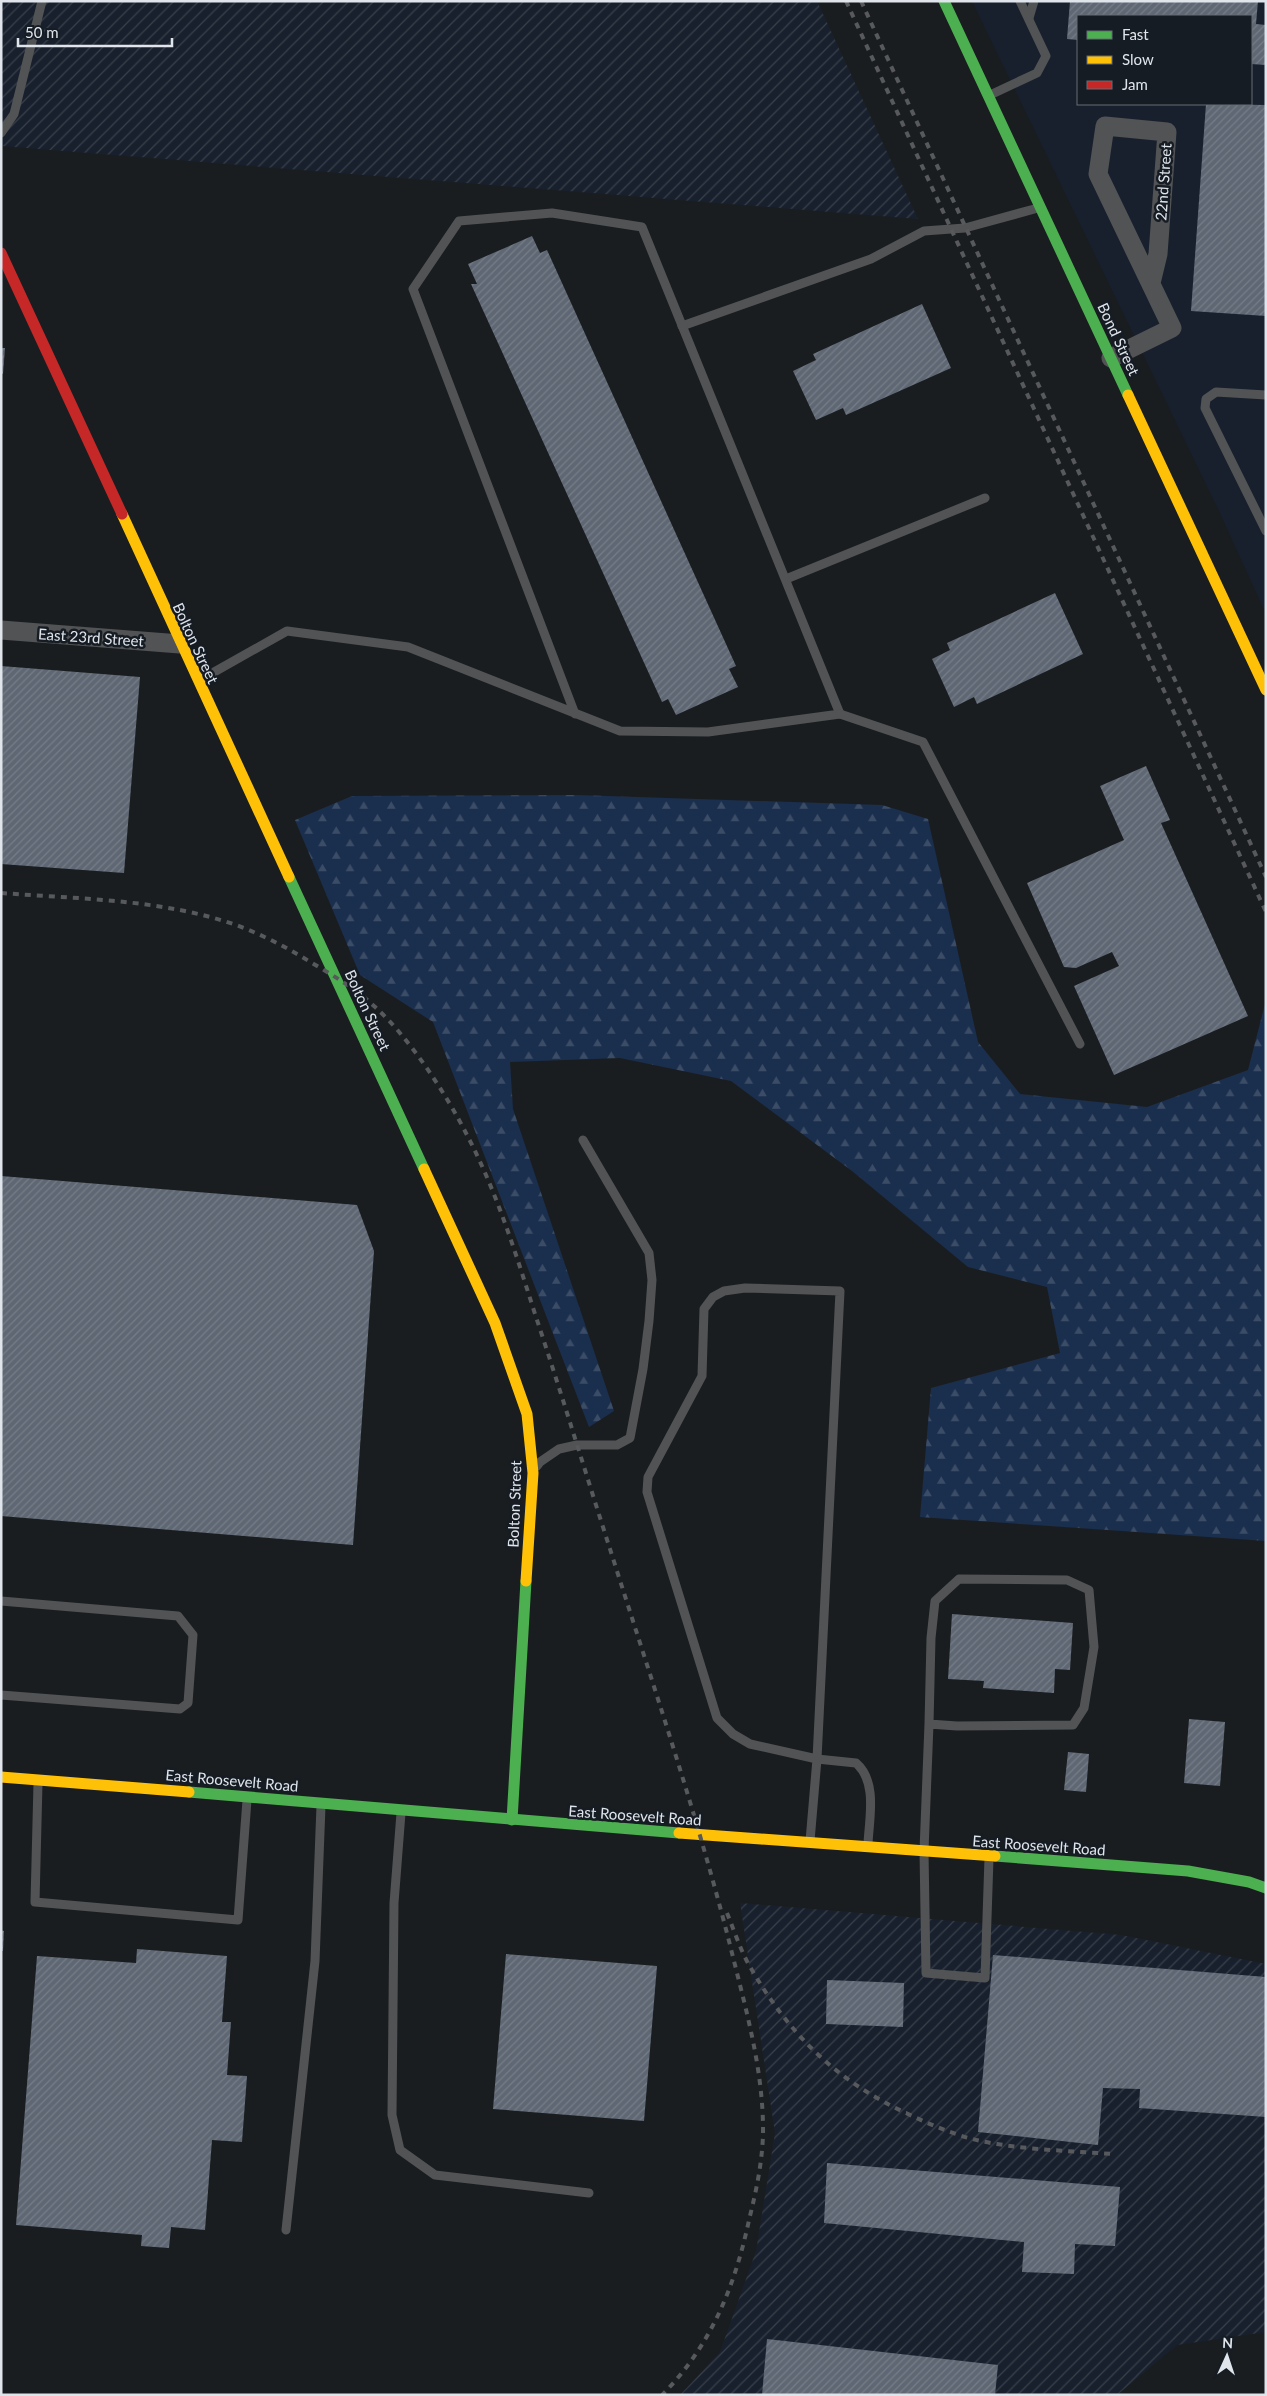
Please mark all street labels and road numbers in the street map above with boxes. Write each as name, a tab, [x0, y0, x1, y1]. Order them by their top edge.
street label: 22nd Street	[1151, 142, 1175, 221]
street label: Bond Street	[1094, 300, 1144, 379]
street label: Bolton Street	[169, 600, 223, 687]
street label: East 23rd Street	[37, 624, 145, 650]
street label: Bolton Street	[341, 967, 395, 1054]
street label: Bolton Street	[503, 1460, 525, 1548]
street label: East Roosevelt Road	[165, 1765, 299, 1795]
street label: East Roosevelt Road	[568, 1801, 702, 1829]
street label: East Roosevelt Road	[972, 1831, 1106, 1859]

